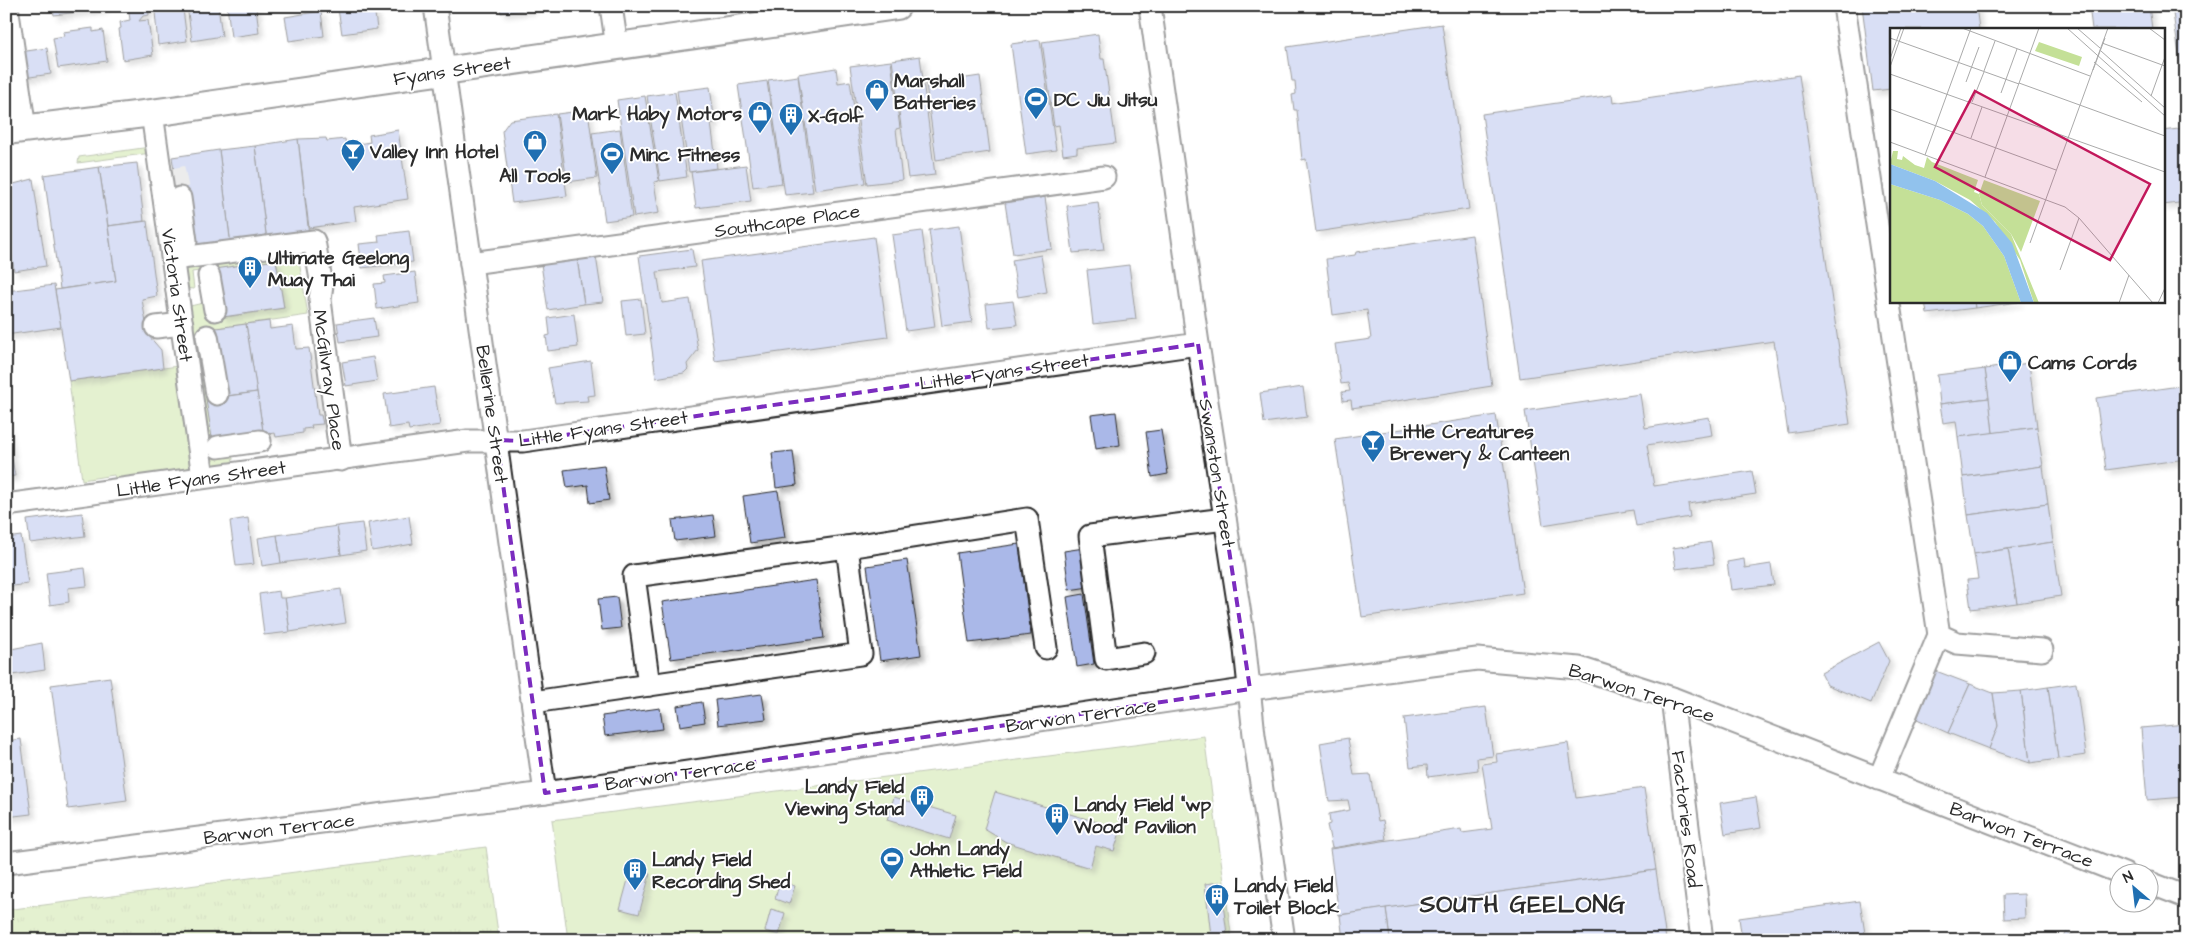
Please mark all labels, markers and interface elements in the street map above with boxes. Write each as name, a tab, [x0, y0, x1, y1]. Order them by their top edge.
inset map	[1890, 28, 2164, 302]
street label: Fyans Street	[392, 50, 513, 94]
place label: Marshall Batteries	[894, 68, 976, 117]
shop icon: Marshall Batteries	[864, 78, 890, 112]
sports icon: DC Jiu Jitsu	[1023, 86, 1049, 120]
place label: DC Jiu Jitsu	[1054, 87, 1158, 114]
shop icon: Mark Haby Motors	[747, 100, 773, 134]
place label: Mark Haby Motors	[572, 101, 742, 129]
building icon: X-Golf	[778, 102, 804, 136]
place label: X-Golf	[808, 103, 864, 130]
shop icon: All Tools	[522, 129, 548, 163]
bar icon: Valley Inn Hotel	[340, 138, 366, 172]
place label: Valley Inn Hotel	[369, 139, 499, 167]
sports icon: Minc Fitness	[599, 141, 625, 175]
place label: Minc Fitness	[630, 142, 741, 169]
place label: All Tools	[499, 163, 571, 190]
street label: Southcape Place	[713, 198, 862, 245]
street label: Victoria Street	[154, 227, 199, 364]
place label: Ultimate Geelong Muay Thai	[268, 245, 409, 295]
building icon: Ultimate Geelong Muay Thai	[237, 255, 263, 289]
street label: McGilvray Place	[304, 308, 352, 452]
street label: Bellerine Street	[468, 343, 515, 485]
street label: Little Fyans Street	[918, 347, 1091, 399]
shop icon: Cams Cords	[1997, 349, 2023, 383]
place label: Cams Cords	[2028, 350, 2137, 377]
street label: Swanston Street	[1191, 397, 1242, 550]
street label: Little Fyans Street	[517, 404, 690, 456]
place label: Little Creatures Brewery & Canteen	[1390, 419, 1570, 469]
bar icon: Little Creatures Brewery & Canteen	[1360, 429, 1386, 463]
street label: Little Fyans Street	[115, 454, 288, 506]
street label: Barwon Terrace	[1565, 657, 1718, 730]
street label: Barwon Terrace	[1004, 693, 1158, 740]
street label: Factories Road	[1664, 749, 1707, 889]
street label: Barwon Terrace	[603, 751, 757, 798]
place label: Landy Field Viewing Stand	[784, 774, 904, 824]
building icon: Landy Field Viewing Stand	[909, 784, 935, 818]
place label: Landy Field "wp Wood" Pavilion	[1073, 792, 1212, 841]
street label: Barwon Terrace	[1946, 796, 2097, 875]
building icon: Landy Field "wp Wood" Pavilion	[1044, 802, 1070, 836]
street label: Barwon Terrace	[202, 807, 356, 852]
place label: John Landy Athletic Field	[909, 836, 1022, 885]
sports icon: John Landy Athletic Field	[879, 846, 905, 880]
place label: Landy Field Recording Shed	[652, 847, 790, 897]
building icon: Landy Field Recording Shed	[622, 857, 648, 891]
north arrow	[2110, 864, 2160, 914]
text: N	[2120, 866, 2137, 888]
place label: Landy Field Toilet Block	[1233, 873, 1339, 922]
building icon: Landy Field Toilet Block	[1204, 883, 1230, 917]
district label: SOUTH GEELONG	[1419, 888, 1626, 922]

